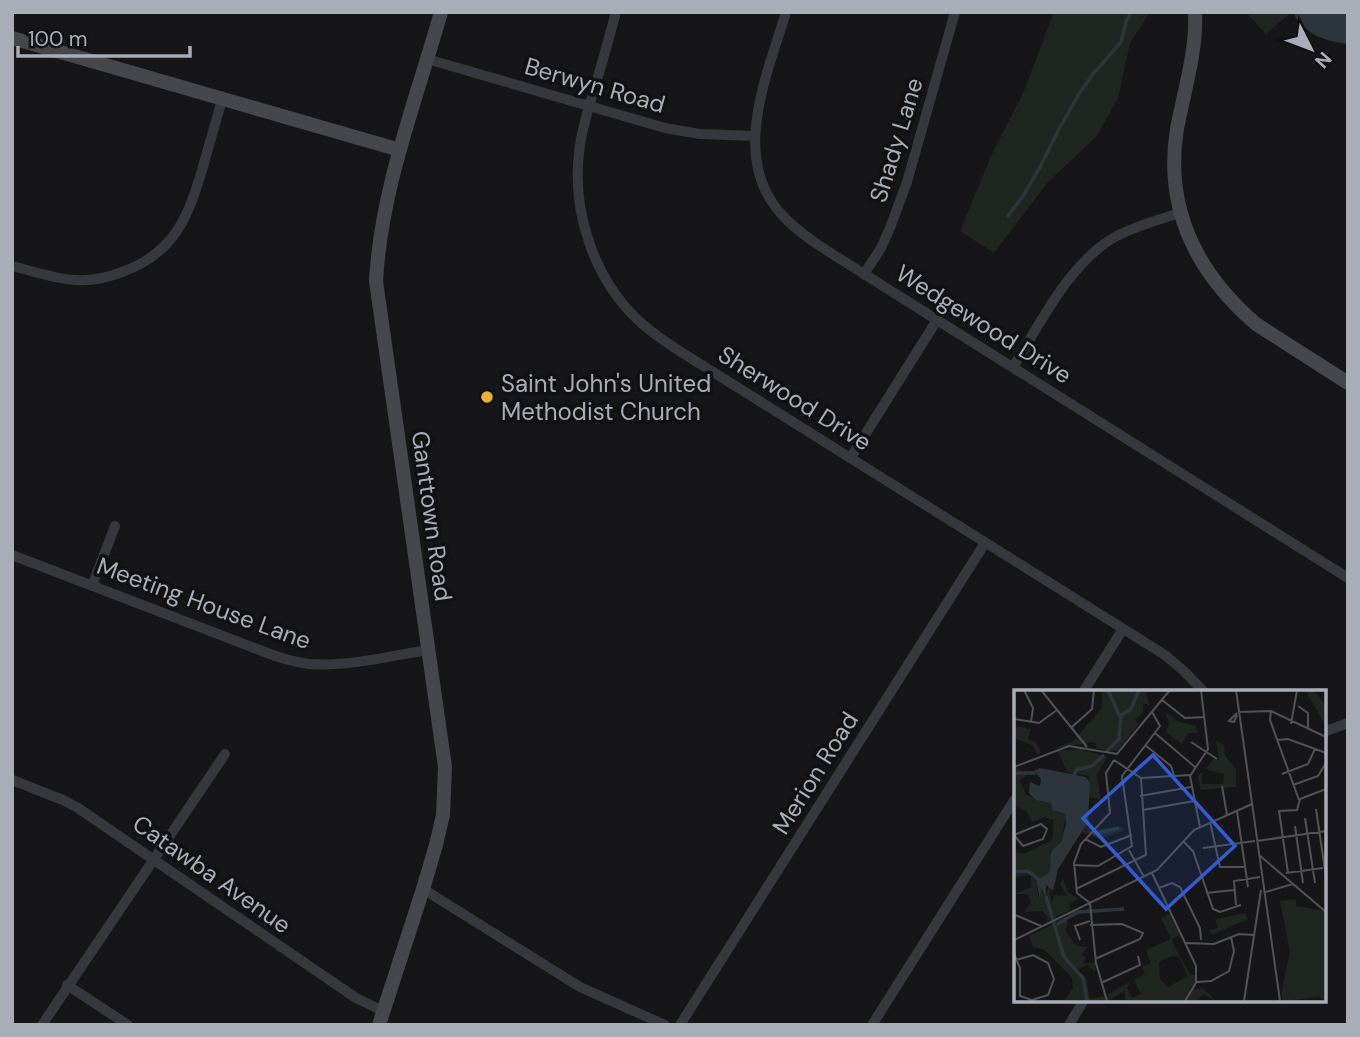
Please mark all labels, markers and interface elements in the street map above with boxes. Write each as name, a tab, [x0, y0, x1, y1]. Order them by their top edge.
scale bar	[18, 14, 189, 58]
north arrow	[1276, 14, 1346, 84]
text: 100 m	[28, 25, 88, 53]
text: N	[1309, 47, 1337, 74]
street label: Berwyn Road	[521, 50, 669, 120]
street label: Shady Lane	[862, 74, 930, 206]
street label: Wedgewood Drive	[890, 258, 1078, 390]
street label: Sherwood Drive	[713, 339, 877, 457]
place label: Saint John's United Methodist Church	[501, 368, 711, 427]
marker: Saint John's United Methodist Church	[479, 389, 495, 405]
street label: Ganttown Road	[405, 429, 459, 603]
street label: Meeting House Lane	[93, 550, 315, 656]
inset map	[1014, 690, 1325, 1002]
street label: Merion Road	[765, 706, 865, 840]
street label: Catawba Avenue	[127, 808, 297, 940]

